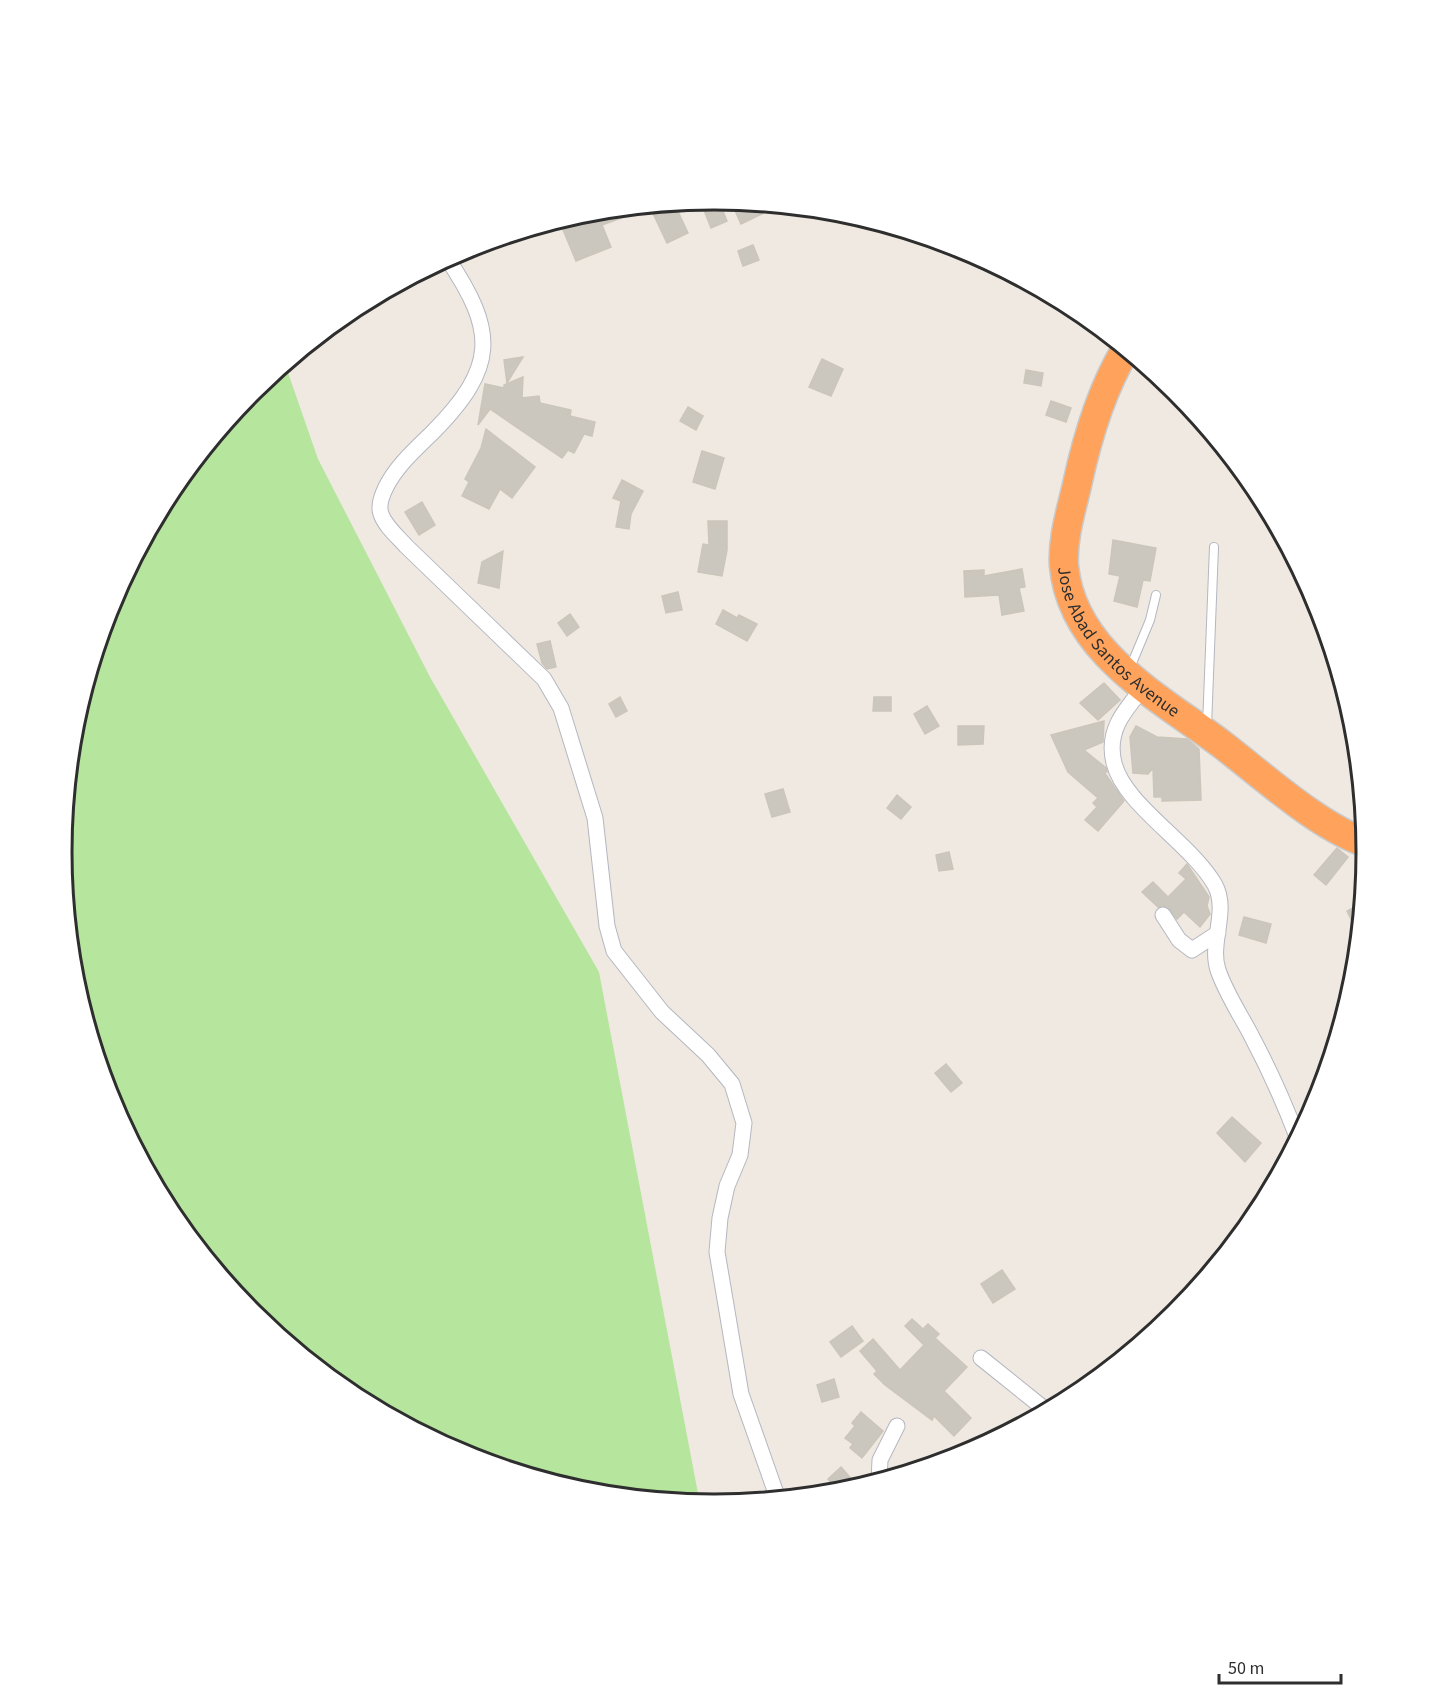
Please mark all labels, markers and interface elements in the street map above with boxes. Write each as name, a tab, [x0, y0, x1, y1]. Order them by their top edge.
street label: Jose Abad Santos Avenue	[1052, 565, 1185, 723]
scale bar	[1219, 1647, 1340, 1685]
text: 50 m	[1228, 1656, 1264, 1681]

